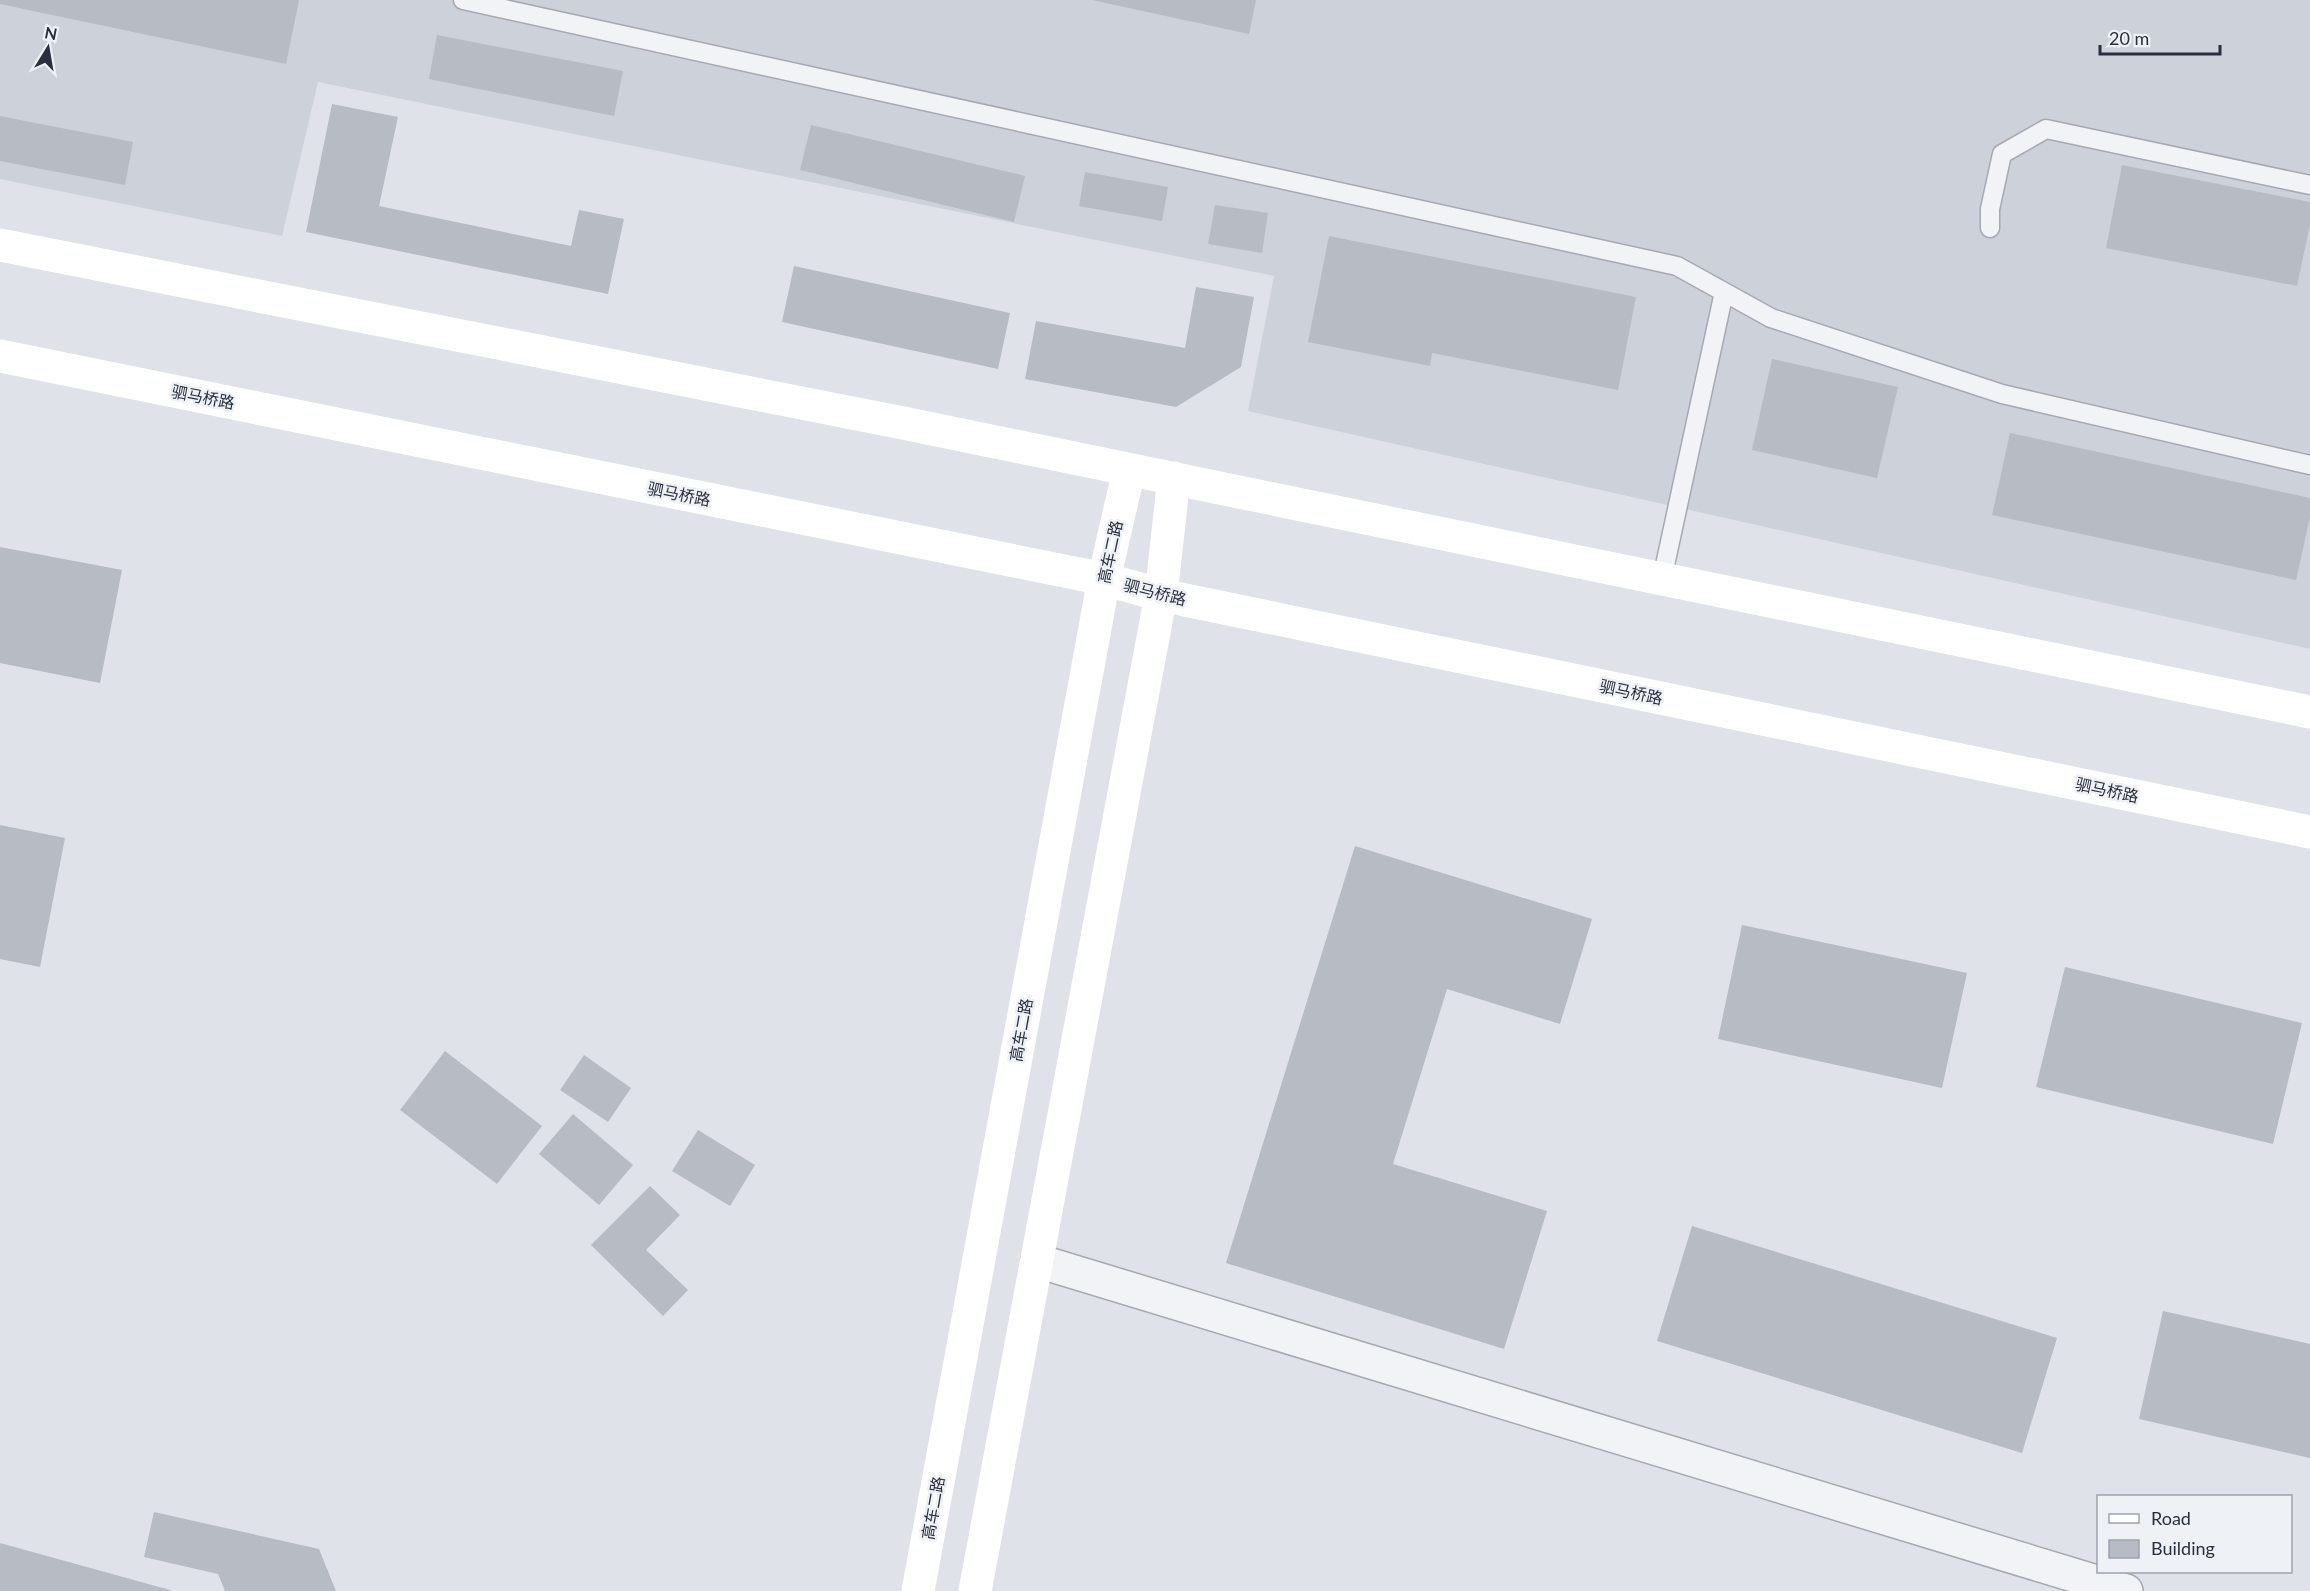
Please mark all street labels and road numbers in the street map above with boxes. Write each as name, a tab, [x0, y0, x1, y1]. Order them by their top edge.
street label: 驷马桥路	[170, 381, 236, 412]
street label: 驷马桥路	[646, 478, 712, 509]
street label: 高车二路	[1094, 519, 1125, 585]
street label: 驷马桥路	[1122, 575, 1188, 608]
street label: 驷马桥路	[1598, 676, 1664, 707]
street label: 驷马桥路	[2074, 774, 2140, 805]
street label: 高车二路	[1006, 997, 1035, 1063]
street label: 高车二路	[918, 1475, 947, 1541]

